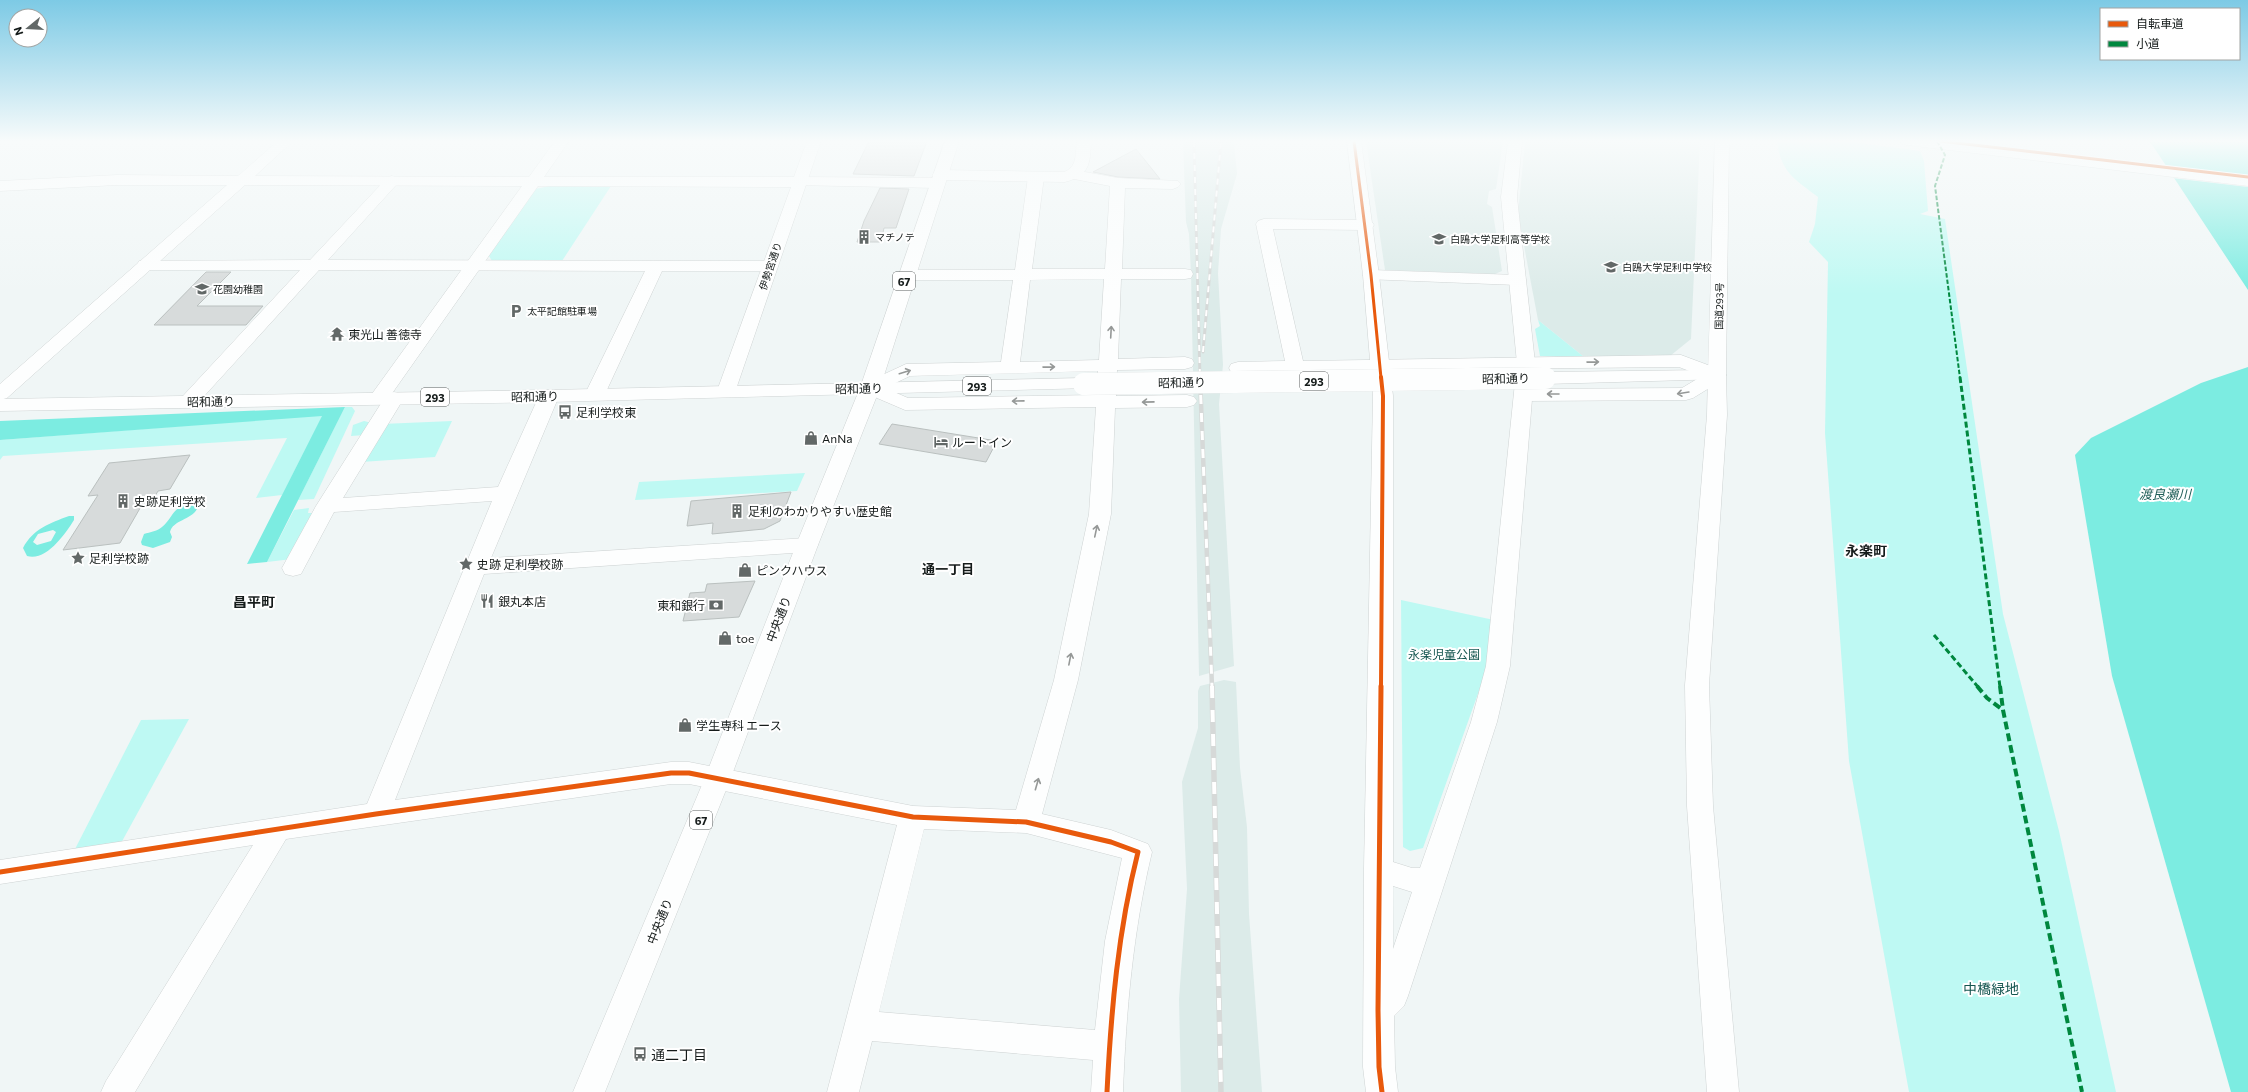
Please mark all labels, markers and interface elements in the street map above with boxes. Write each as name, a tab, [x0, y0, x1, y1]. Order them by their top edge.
north arrow	[8, 8, 48, 48]
legend	[2100, 8, 2240, 60]
text: 自転車道	[2136, 16, 2184, 30]
text: N	[11, 25, 25, 37]
text: 小道	[2136, 36, 2160, 50]
building icon: マチノテ	[856, 229, 872, 245]
place label: マチノテ	[875, 231, 915, 243]
school or university icon: 白鴎大学足利高等学校	[1431, 231, 1447, 247]
place label: 白鴎大学足利高等学校	[1450, 233, 1550, 245]
street label: 伊勢宮通り	[756, 240, 784, 292]
school or university icon: 白鴎大学足利中学校	[1603, 259, 1619, 275]
place label: 白鴎大学足利中学校	[1622, 261, 1712, 273]
road number: 67	[893, 272, 915, 290]
school or university icon: 花園幼稚園	[194, 281, 210, 297]
street label: 国道293号	[1713, 282, 1725, 330]
place label: 花園幼稚園	[213, 283, 263, 295]
parking icon: 太平記館駐車場	[508, 303, 524, 319]
place label: 太平記館駐車場	[527, 305, 597, 317]
temple icon: 東光山 善徳寺	[329, 326, 345, 342]
one-way arrow	[1108, 326, 1115, 339]
place label: 東光山 善徳寺	[348, 327, 422, 341]
one-way arrow	[1586, 358, 1599, 366]
one-way arrow	[1042, 363, 1055, 371]
one-way arrow	[899, 368, 912, 375]
street label: 昭和通り	[1482, 371, 1530, 385]
road number: 293	[1300, 372, 1328, 390]
street label: 昭和通り	[1158, 375, 1206, 389]
road number: 293	[963, 377, 991, 395]
street label: 昭和通り	[835, 381, 883, 395]
road number: 293	[421, 388, 449, 406]
street label: 昭和通り	[511, 389, 559, 403]
one-way arrow	[1677, 389, 1690, 397]
one-way arrow	[1547, 390, 1560, 398]
street label: 昭和通り	[187, 394, 235, 408]
one-way arrow	[1012, 397, 1025, 405]
one-way arrow	[1142, 398, 1155, 406]
bus stop icon: 足利学校東	[557, 404, 573, 420]
place label: 足利学校東	[576, 405, 636, 419]
shop icon: AnNa	[803, 430, 819, 446]
place label: AnNa	[822, 431, 852, 445]
hotel icon: ルートイン	[933, 434, 949, 450]
place label: ルートイン	[952, 435, 1012, 449]
water label: 渡良瀬川	[2139, 486, 2193, 502]
building icon: 史跡足利学校	[115, 493, 131, 509]
place label: 史跡足利学校	[134, 494, 206, 508]
building icon: 足利のわかりやすい歴史館	[729, 503, 745, 519]
place label: 足利のわかりやすい歴史館	[748, 504, 892, 518]
one-way arrow	[1093, 525, 1101, 538]
district label: 永楽町	[1845, 542, 1887, 559]
place icon: 足利学校跡	[70, 550, 86, 566]
place label: 足利学校跡	[89, 551, 149, 565]
place icon: 史跡 足利學校跡	[458, 556, 474, 572]
place label: 史跡 足利學校跡	[477, 557, 563, 571]
district label: 通一丁目	[922, 561, 974, 577]
shop icon: ピンクハウス	[737, 562, 753, 578]
place label: ピンクハウス	[756, 563, 827, 577]
district label: 昌平町	[233, 593, 275, 610]
restaurant icon: 銀丸本店	[479, 593, 495, 609]
place label: 銀丸本店	[498, 594, 546, 608]
street label: 中央通り	[763, 594, 793, 644]
bank icon: 東和銀行	[708, 597, 724, 613]
place label: 東和銀行	[657, 598, 705, 612]
shop icon: toe	[717, 630, 733, 646]
place label: toe	[736, 631, 754, 645]
park label: 永楽児童公園	[1408, 647, 1480, 661]
one-way arrow	[1067, 652, 1075, 665]
shop icon: 学生専科 エース	[677, 717, 693, 733]
place label: 学生専科 エース	[696, 718, 782, 732]
one-way arrow	[1034, 778, 1041, 791]
road number: 67	[690, 811, 712, 829]
street label: 中央通り	[644, 896, 674, 946]
park label: 中橋緑地	[1963, 980, 2019, 997]
bus stop icon: 通二丁目	[632, 1046, 648, 1062]
place label: 通二丁目	[651, 1046, 707, 1063]

